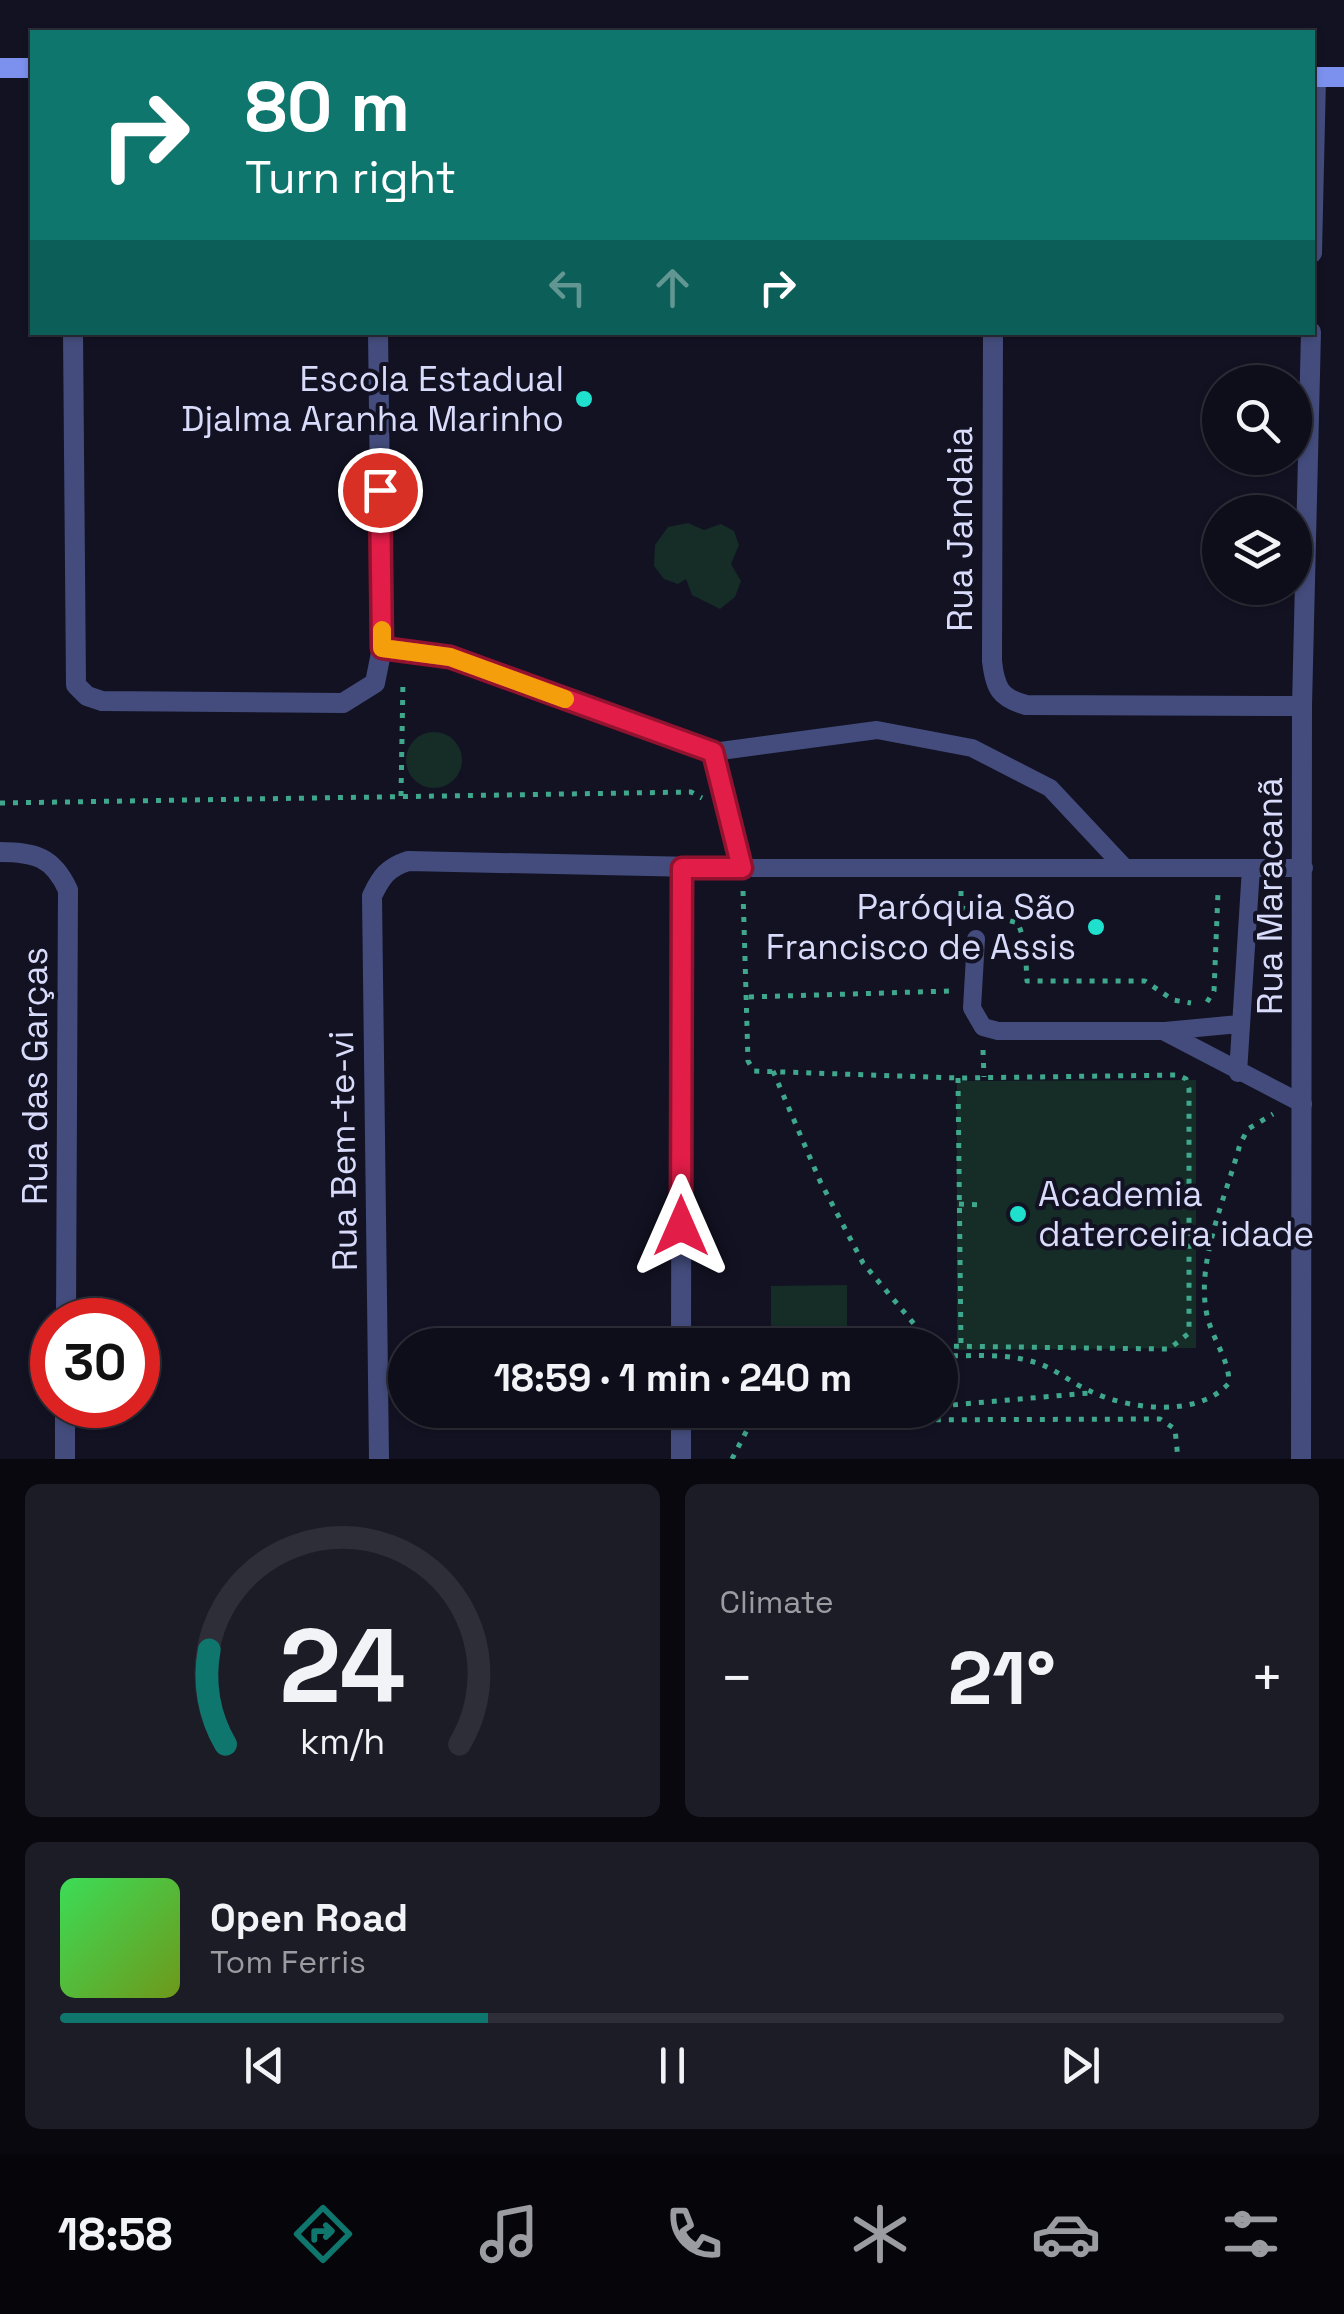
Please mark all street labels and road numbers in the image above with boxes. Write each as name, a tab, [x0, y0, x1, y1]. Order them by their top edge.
street label: Rua Jandaia	[938, 426, 982, 632]
street label: Rua Maracanã	[1248, 777, 1292, 1015]
street label: Rua das Garças	[13, 947, 57, 1205]
street label: Rua Bem-te-vi	[319, 1030, 367, 1272]

